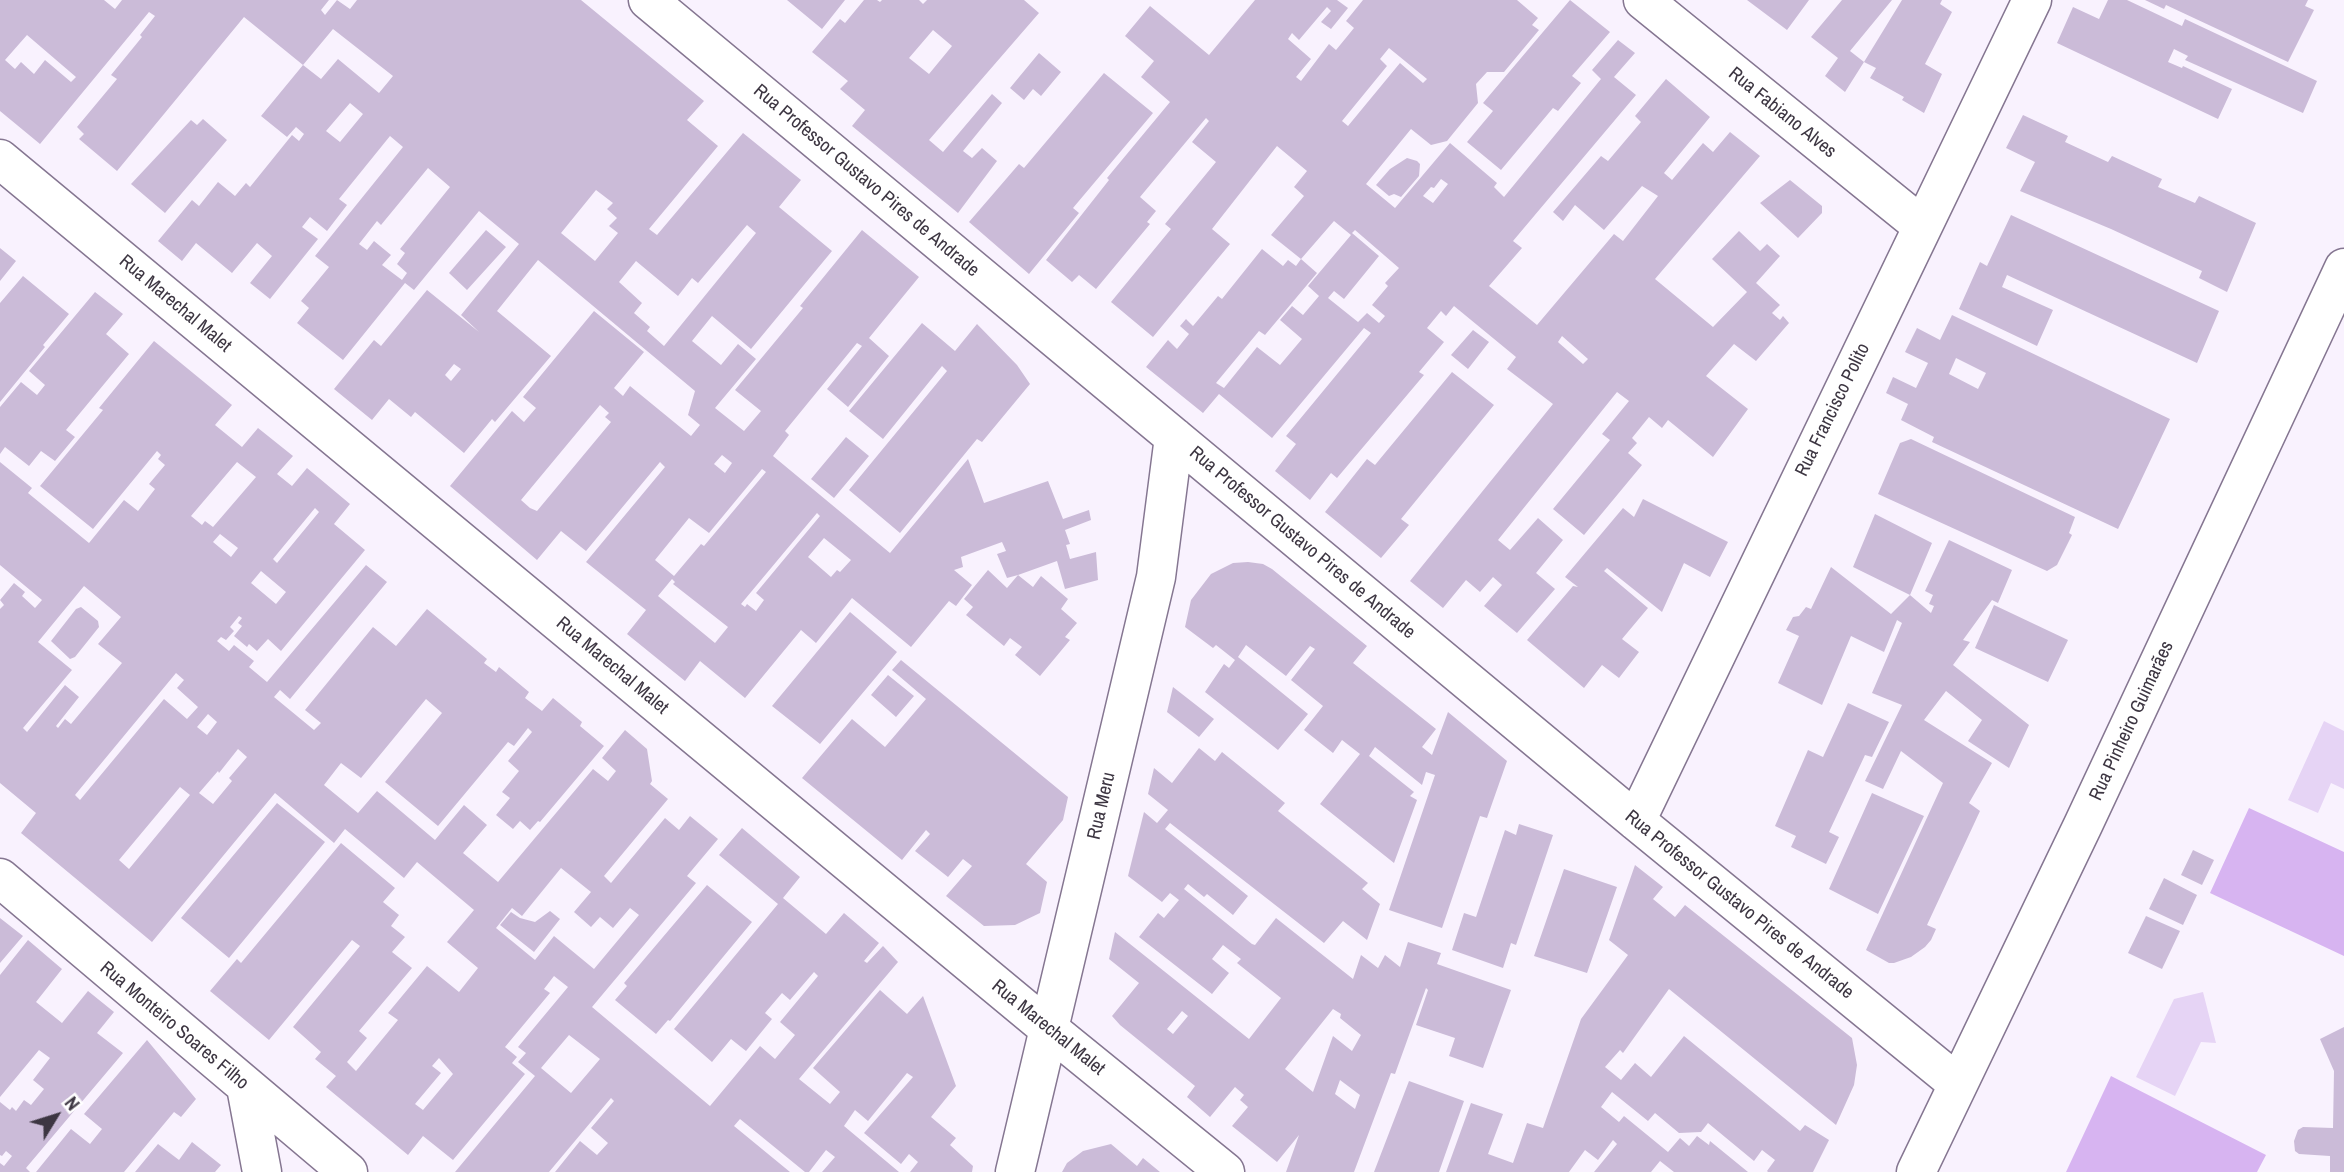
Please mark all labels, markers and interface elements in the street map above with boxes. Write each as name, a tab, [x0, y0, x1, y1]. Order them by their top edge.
street label: Rua Fabiano Alves	[1724, 63, 1840, 163]
street label: Rua Professor Gustavo Pires de Andrade	[749, 80, 983, 282]
street label: Rua Marechal Malet	[114, 250, 236, 358]
street label: Rua Francisco Polito	[1791, 340, 1875, 480]
street label: Rua Professor Gustavo Pires de Andrade	[1185, 442, 1419, 644]
street label: Rua Marechal Malet	[551, 612, 673, 720]
street label: Rua Pinheiro Guimarães	[2085, 638, 2179, 804]
street label: Rua Meru	[1083, 770, 1121, 842]
street label: Rua Professor Gustavo Pires de Andrade	[1620, 806, 1858, 1004]
street label: Rua Monteiro Soares Filho	[95, 957, 253, 1095]
street label: Rua Marechal Malet	[987, 975, 1109, 1081]
north arrow	[21, 1081, 91, 1151]
text: N	[59, 1091, 86, 1116]

